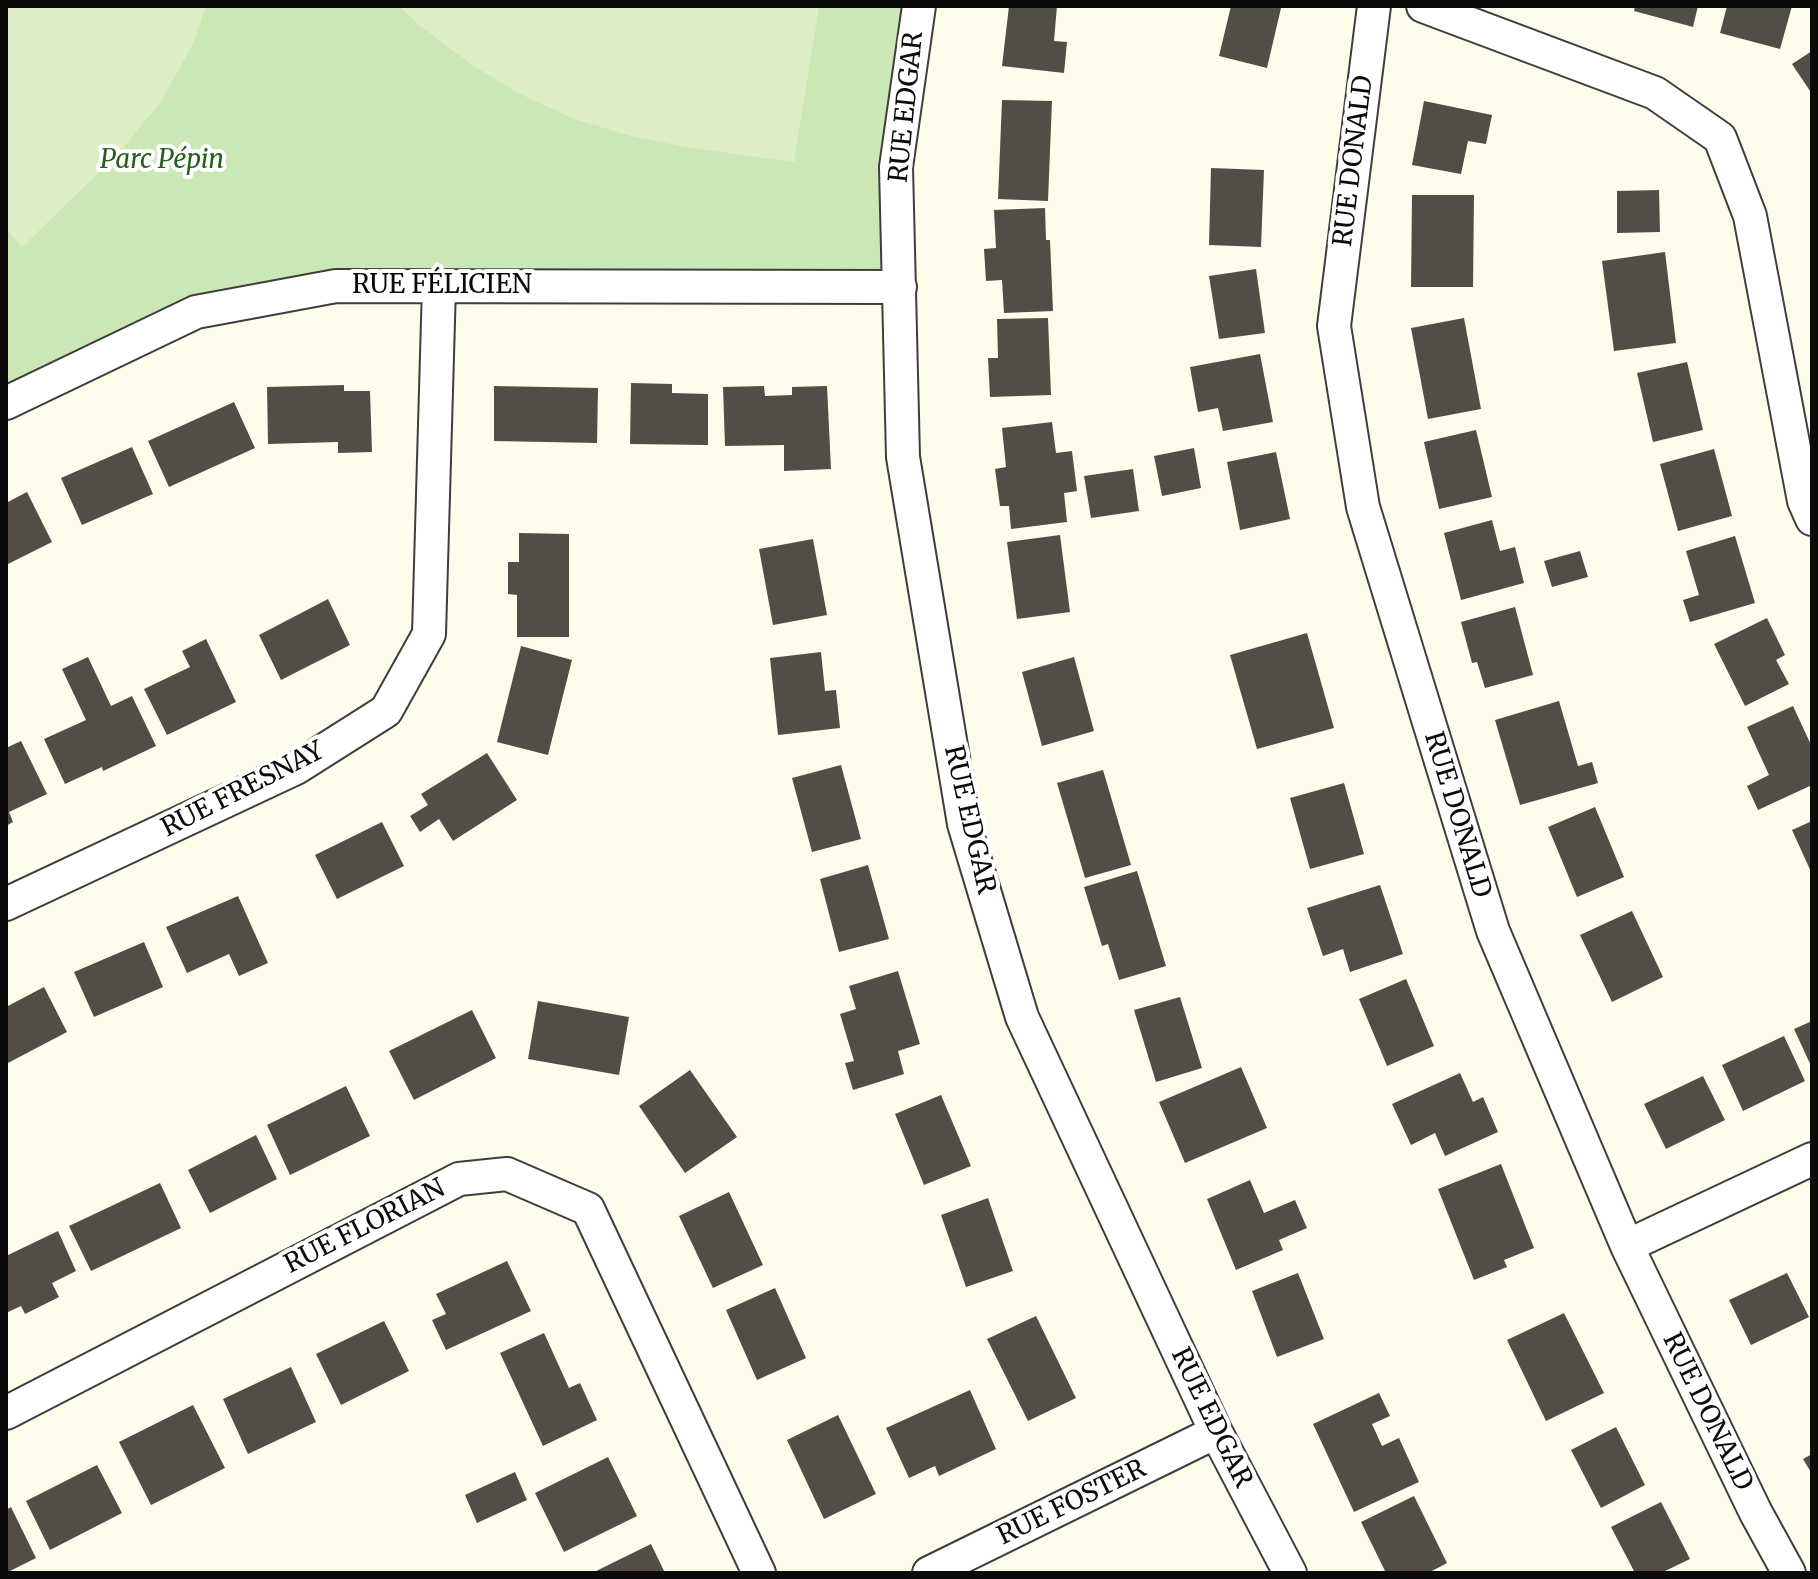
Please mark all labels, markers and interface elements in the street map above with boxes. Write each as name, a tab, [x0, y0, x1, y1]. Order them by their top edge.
street label: RUE EDGAR	[884, 30, 930, 184]
street label: RUE DONALD	[1328, 74, 1380, 248]
park label: Parc Pépin	[100, 145, 224, 177]
street label: RUE FÉLICIEN	[352, 270, 532, 302]
street label: RUE DONALD	[1417, 728, 1497, 902]
street label: RUE FRESNAY	[156, 736, 330, 844]
street label: RUE EDGAR	[937, 743, 1001, 897]
street label: RUE FLORIAN	[280, 1173, 450, 1281]
street label: RUE DONALD	[1655, 1328, 1759, 1496]
street label: RUE EDGAR	[1164, 1343, 1258, 1493]
street label: RUE FOSTER	[993, 1454, 1151, 1552]

